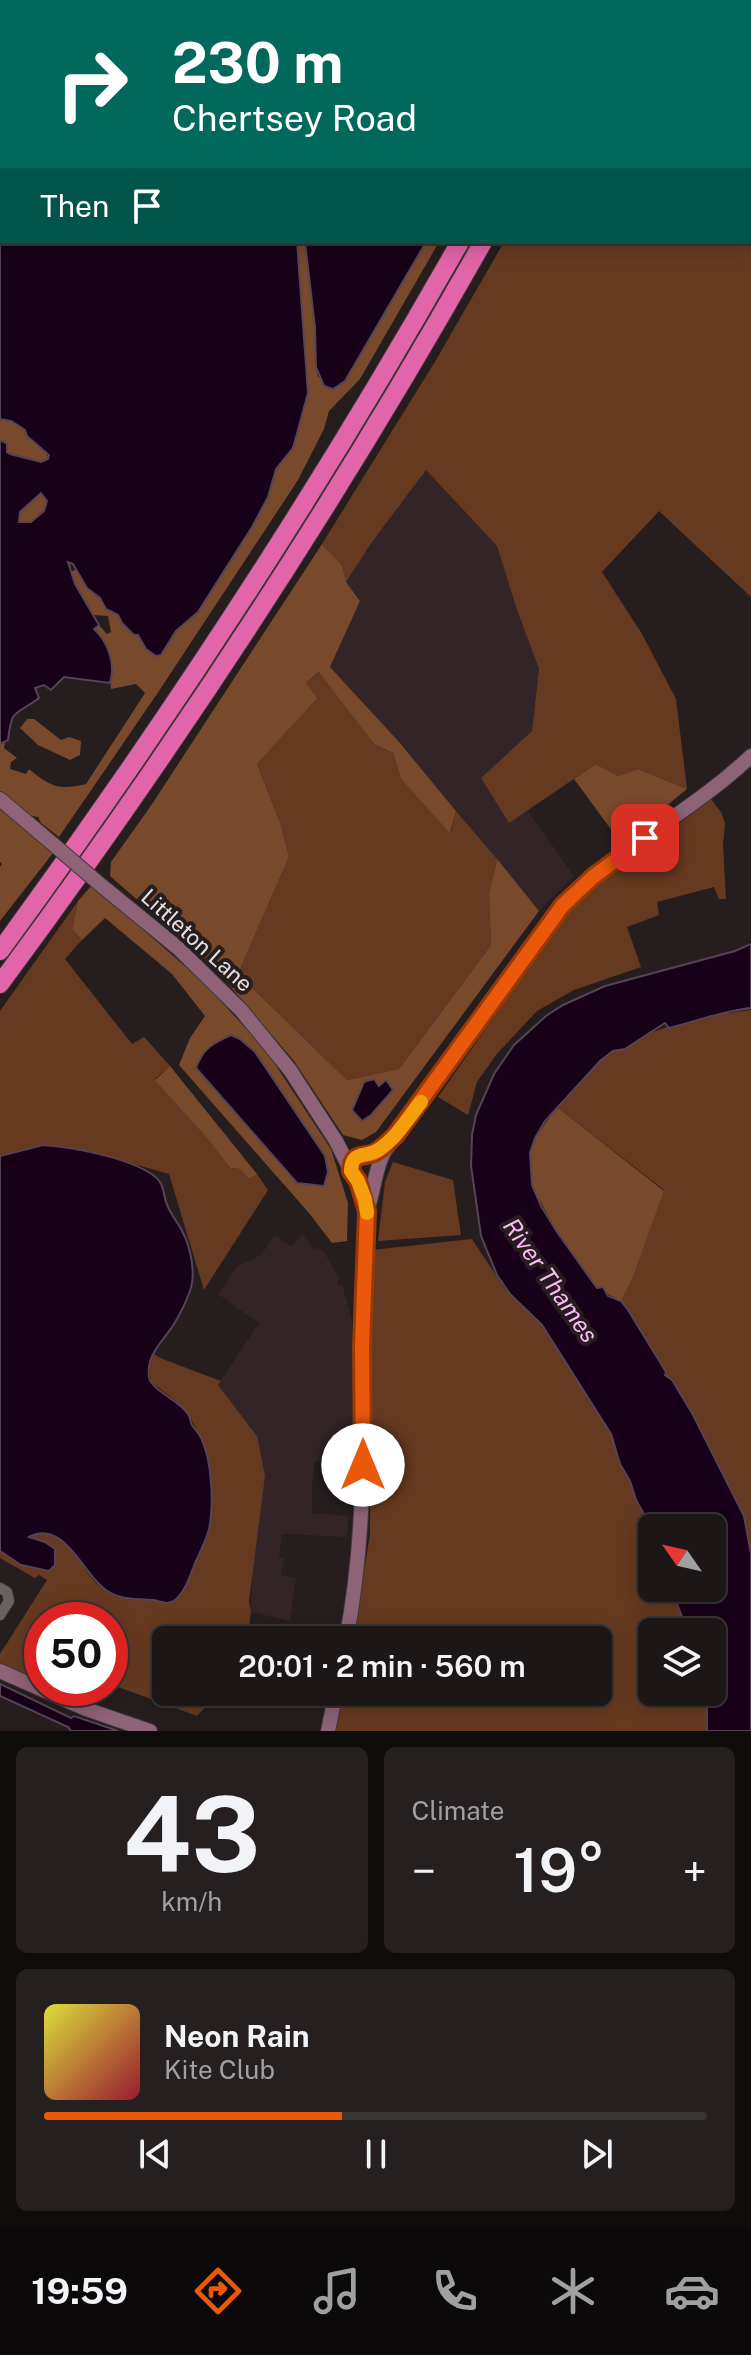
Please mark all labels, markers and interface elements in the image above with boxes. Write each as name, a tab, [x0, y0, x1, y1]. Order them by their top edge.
text: 230 m	[172, 30, 344, 96]
icon: right	[40, 32, 144, 136]
text: Chertsey Road	[172, 97, 417, 139]
icon: arrive	[125, 184, 169, 228]
text: Then	[40, 188, 109, 224]
pin	[611, 804, 679, 872]
icon: arrive	[623, 816, 667, 860]
street label: Littleton Lane	[136, 883, 258, 997]
water label: River Thames	[498, 1213, 604, 1348]
position arrow	[321, 1423, 405, 1507]
north arrow	[638, 1514, 726, 1602]
map controls	[638, 1514, 726, 1706]
speed limit sign: 50	[24, 1602, 128, 1706]
button: layers	[638, 1618, 726, 1706]
text: 20:01 · 2 min · 560 m	[238, 1648, 526, 1684]
text: 43	[123, 1773, 260, 1895]
text: Climate	[412, 1795, 505, 1826]
text: 19°	[513, 1835, 605, 1906]
text: −	[412, 1845, 436, 1897]
text: +	[683, 1845, 707, 1897]
text: km/h	[161, 1886, 222, 1917]
text: Neon Rain	[164, 2018, 310, 2054]
text: Kite Club	[164, 2054, 275, 2085]
icon: previous	[133, 2132, 177, 2176]
icon: pause	[354, 2132, 398, 2176]
icon: next	[575, 2132, 619, 2176]
icon: directions	[190, 2263, 246, 2319]
icon: music	[309, 2263, 365, 2319]
icon: phone	[427, 2263, 483, 2319]
icon: climate	[545, 2263, 601, 2319]
icon: car	[664, 2263, 720, 2319]
text: 19:59	[31, 2270, 128, 2312]

